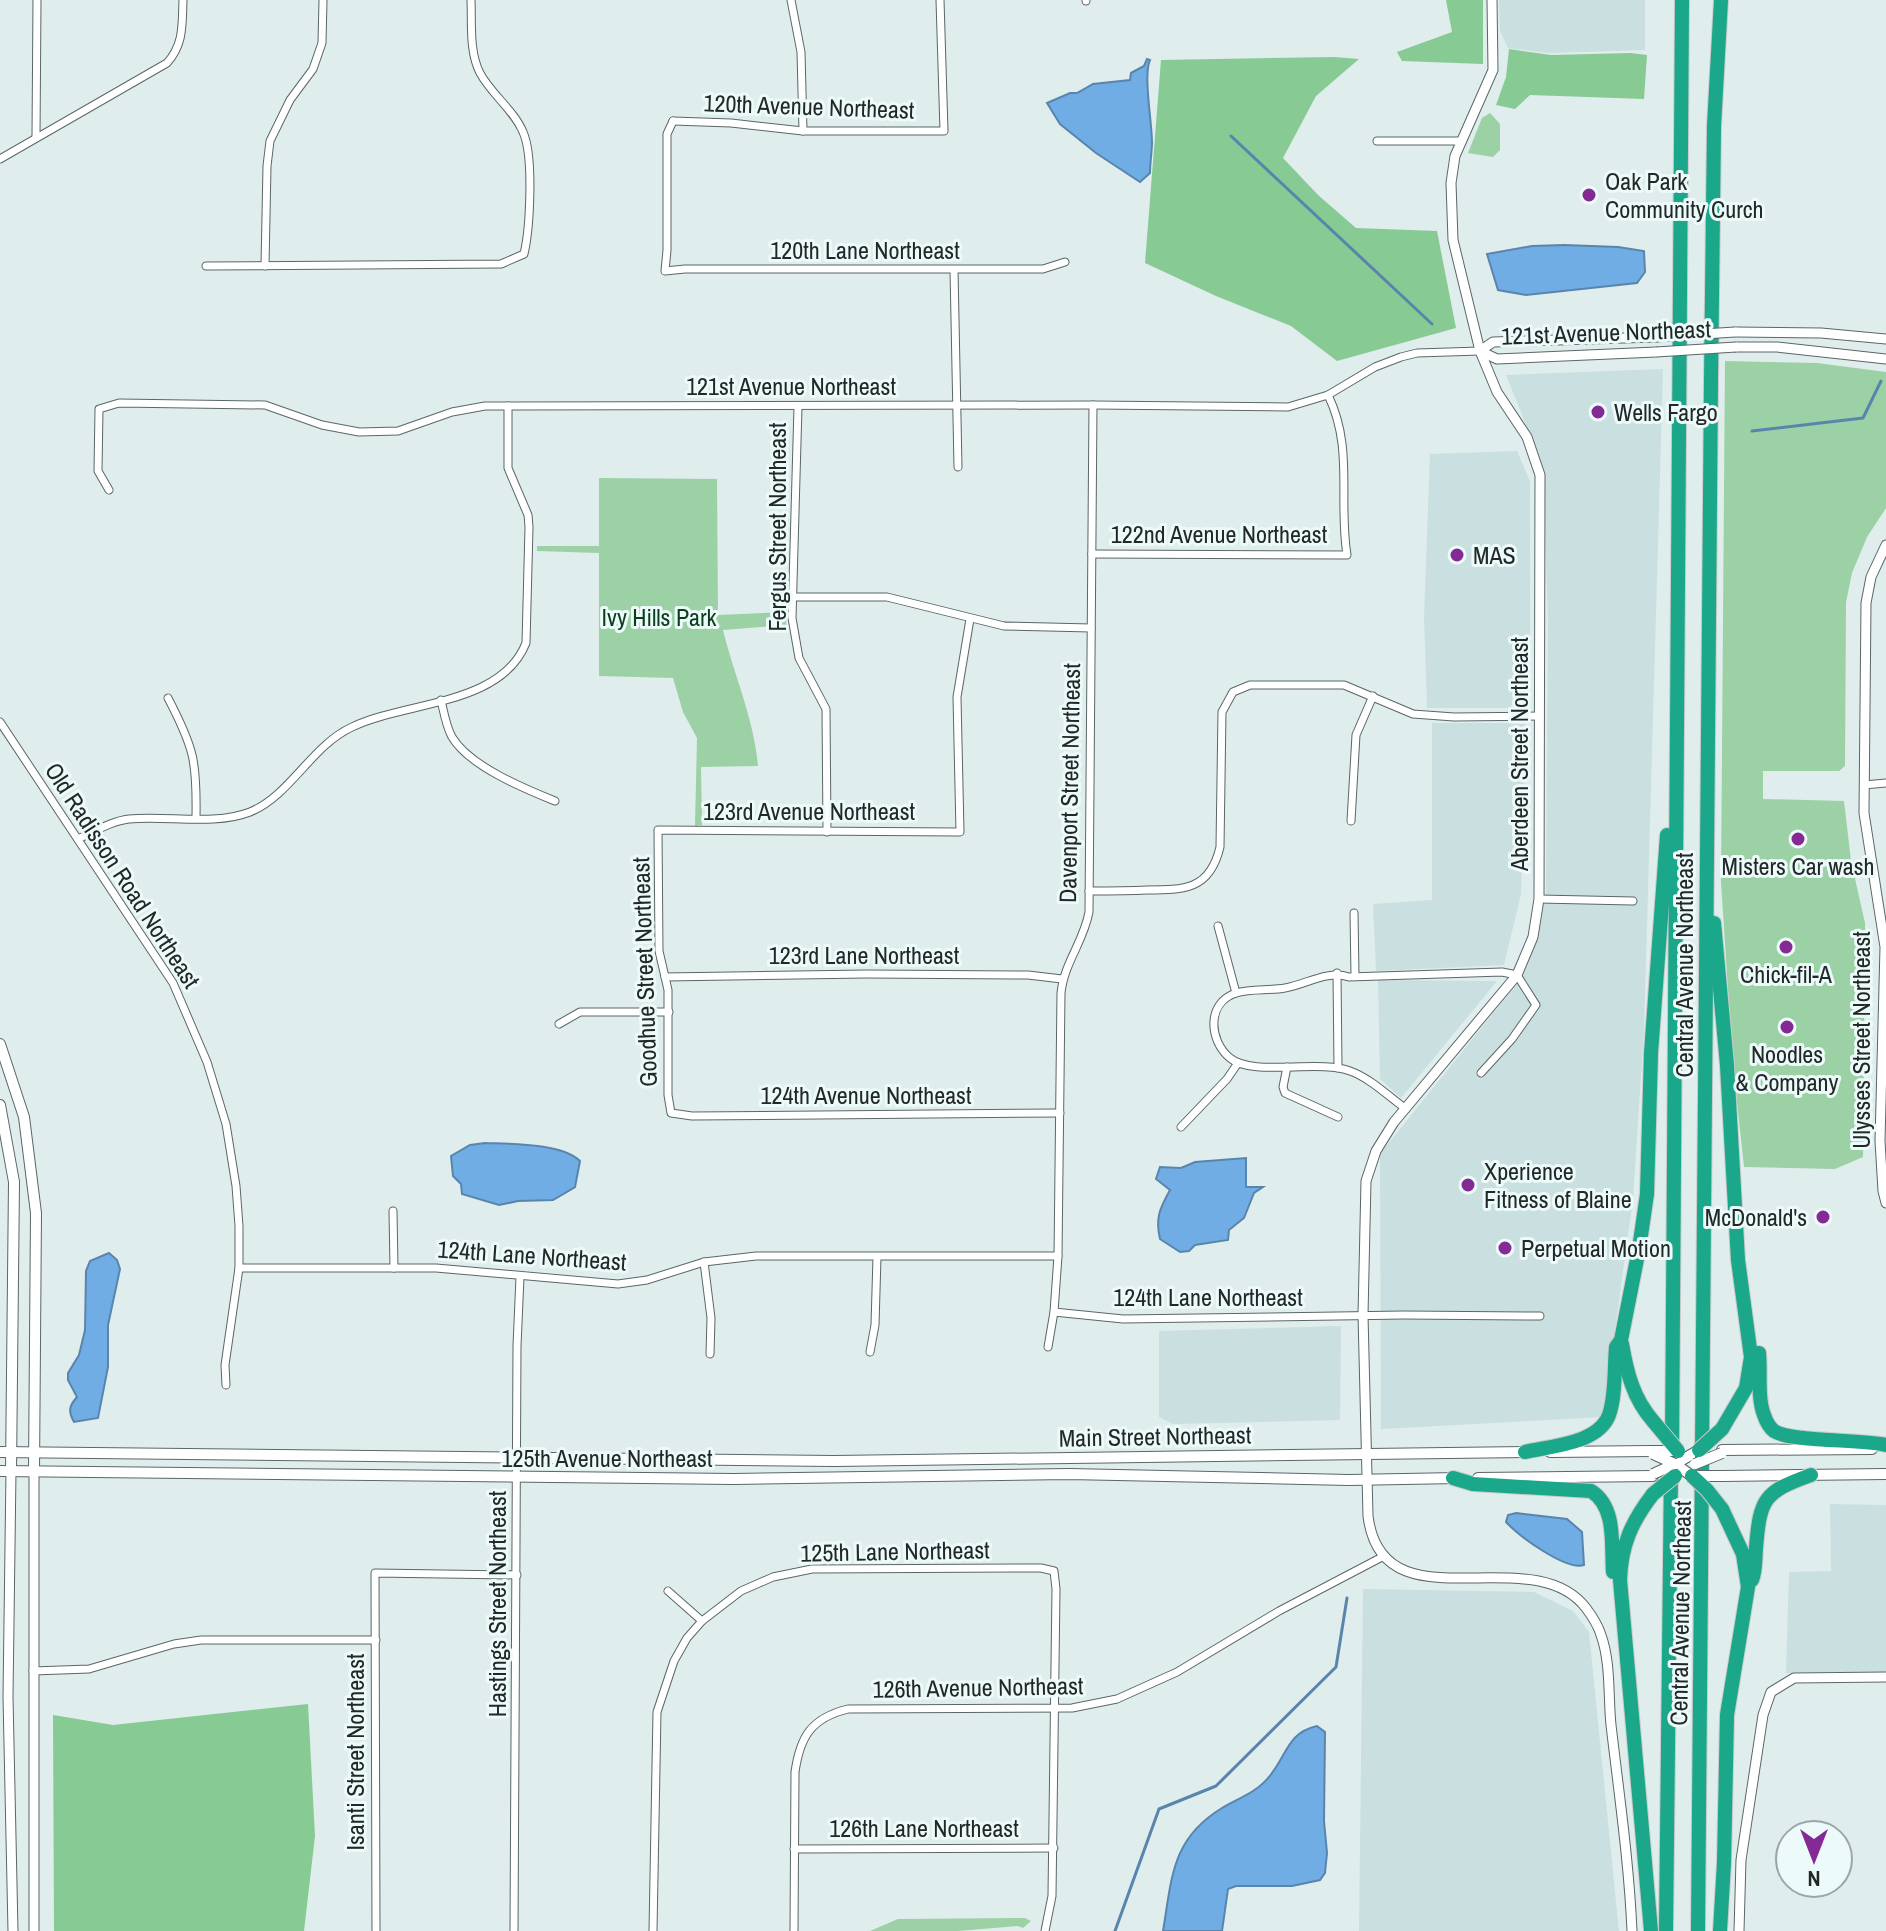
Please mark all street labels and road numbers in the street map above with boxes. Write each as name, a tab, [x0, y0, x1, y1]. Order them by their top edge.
street label: 120th Avenue Northeast	[703, 86, 915, 126]
street label: 120th Lane Northeast	[770, 234, 960, 266]
street label: 121st Avenue Northeast	[1501, 312, 1712, 352]
street label: 121st Avenue Northeast	[686, 370, 896, 402]
street label: Fergus Street Northeast	[761, 422, 793, 632]
street label: 122nd Avenue Northeast	[1111, 518, 1328, 550]
street label: Aberdeen Street Northeast	[1503, 636, 1535, 872]
street label: Davenport Street Northeast	[1051, 662, 1087, 903]
street label: Old Radisson Road Northeast	[38, 756, 208, 994]
street label: 123rd Avenue Northeast	[703, 795, 915, 827]
street label: Central Avenue Northeast	[1668, 852, 1700, 1078]
street label: Goodhue Street Northeast	[624, 856, 664, 1087]
street label: Ulysses Street Northeast	[1845, 931, 1877, 1149]
street label: 123rd Lane Northeast	[769, 939, 960, 971]
street label: 124th Avenue Northeast	[761, 1079, 972, 1111]
street label: 124th Lane Northeast	[436, 1232, 628, 1278]
street label: 124th Lane Northeast	[1113, 1281, 1303, 1313]
street label: Main Street Northeast	[1058, 1418, 1252, 1454]
street label: 125th Avenue Northeast	[502, 1442, 713, 1474]
street label: Hastings Street Northeast	[481, 1490, 513, 1717]
street label: Central Avenue Northeast	[1662, 1500, 1698, 1726]
street label: 125th Lane Northeast	[800, 1533, 990, 1569]
street label: Isanti Street Northeast	[339, 1653, 371, 1850]
street label: 126th Avenue Northeast	[872, 1669, 1084, 1705]
street label: 126th Lane Northeast	[829, 1812, 1019, 1844]

